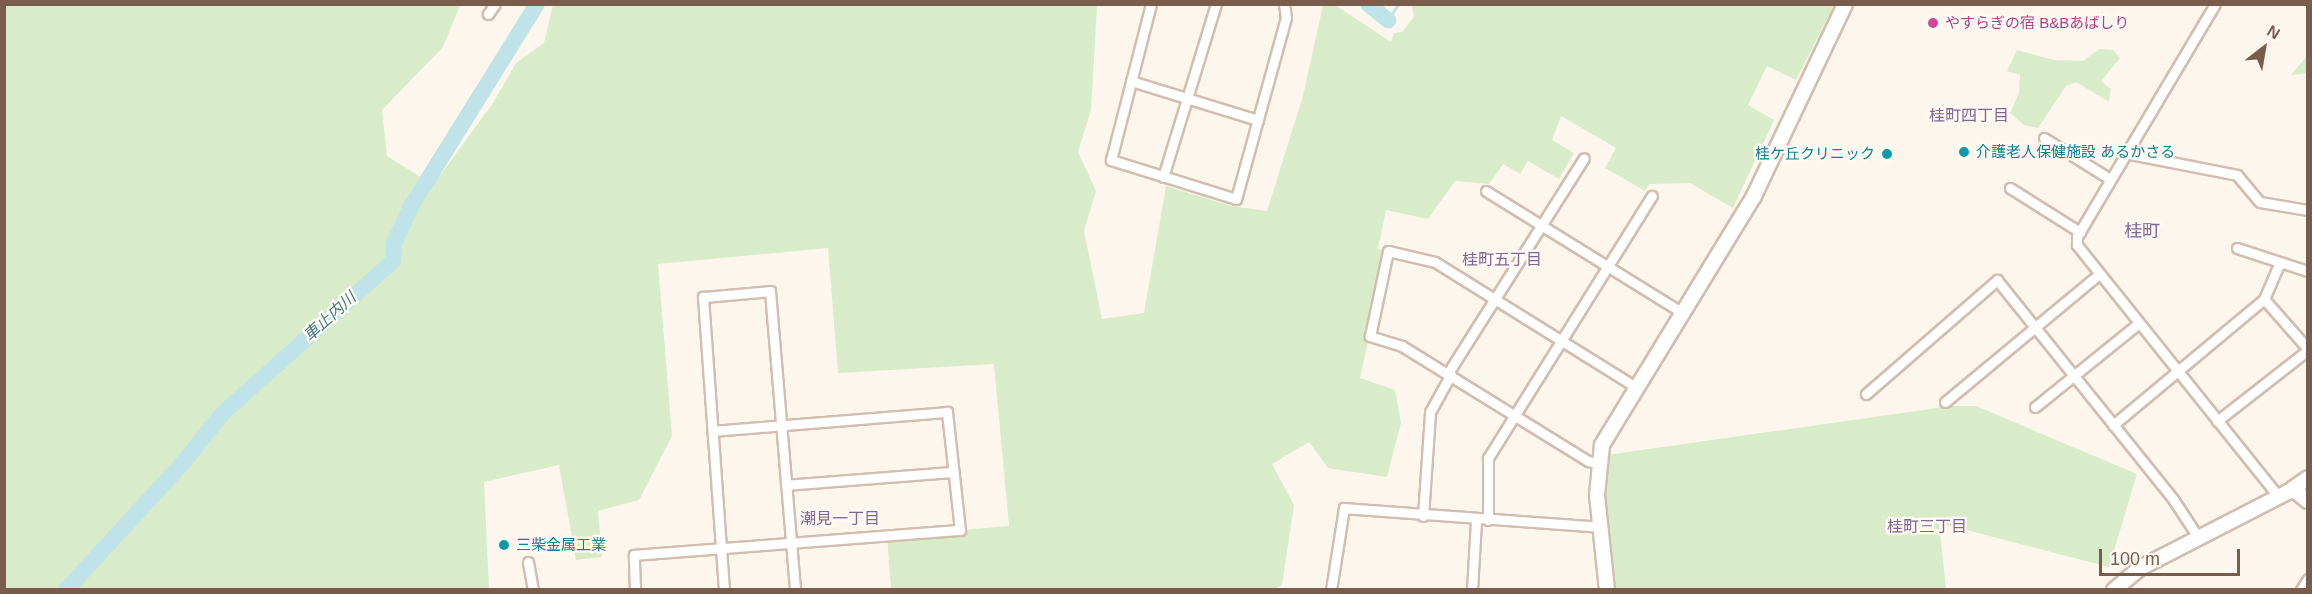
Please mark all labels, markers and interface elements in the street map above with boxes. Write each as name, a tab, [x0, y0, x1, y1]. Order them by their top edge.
place label: やすらぎの宿 B&Bあばしり	[1945, 14, 2129, 32]
marker: やすらぎの宿 B&Bあばしり	[1926, 16, 1940, 30]
north arrow	[2234, 18, 2294, 78]
text: N	[2264, 22, 2283, 42]
district label: 桂町四丁目	[1929, 106, 2009, 126]
place label: 介護老人保健施設 あるかさる	[1976, 143, 2175, 161]
place label: 桂ケ丘クリニック	[1755, 145, 1875, 163]
marker: 介護老人保健施設 あるかさる	[1957, 145, 1971, 159]
marker: 桂ケ丘クリニック	[1880, 147, 1894, 161]
district label: 桂町	[2124, 220, 2160, 242]
district label: 桂町五丁目	[1462, 250, 1542, 270]
water label: 車止内川	[300, 288, 360, 346]
district label: 潮見一丁目	[800, 509, 880, 529]
district label: 桂町三丁目	[1887, 517, 1967, 537]
place label: 三柴金属工業	[516, 536, 606, 554]
scale bar	[2102, 537, 2243, 575]
marker: 三柴金属工業	[497, 538, 511, 552]
text: 100 m	[2110, 549, 2160, 569]

